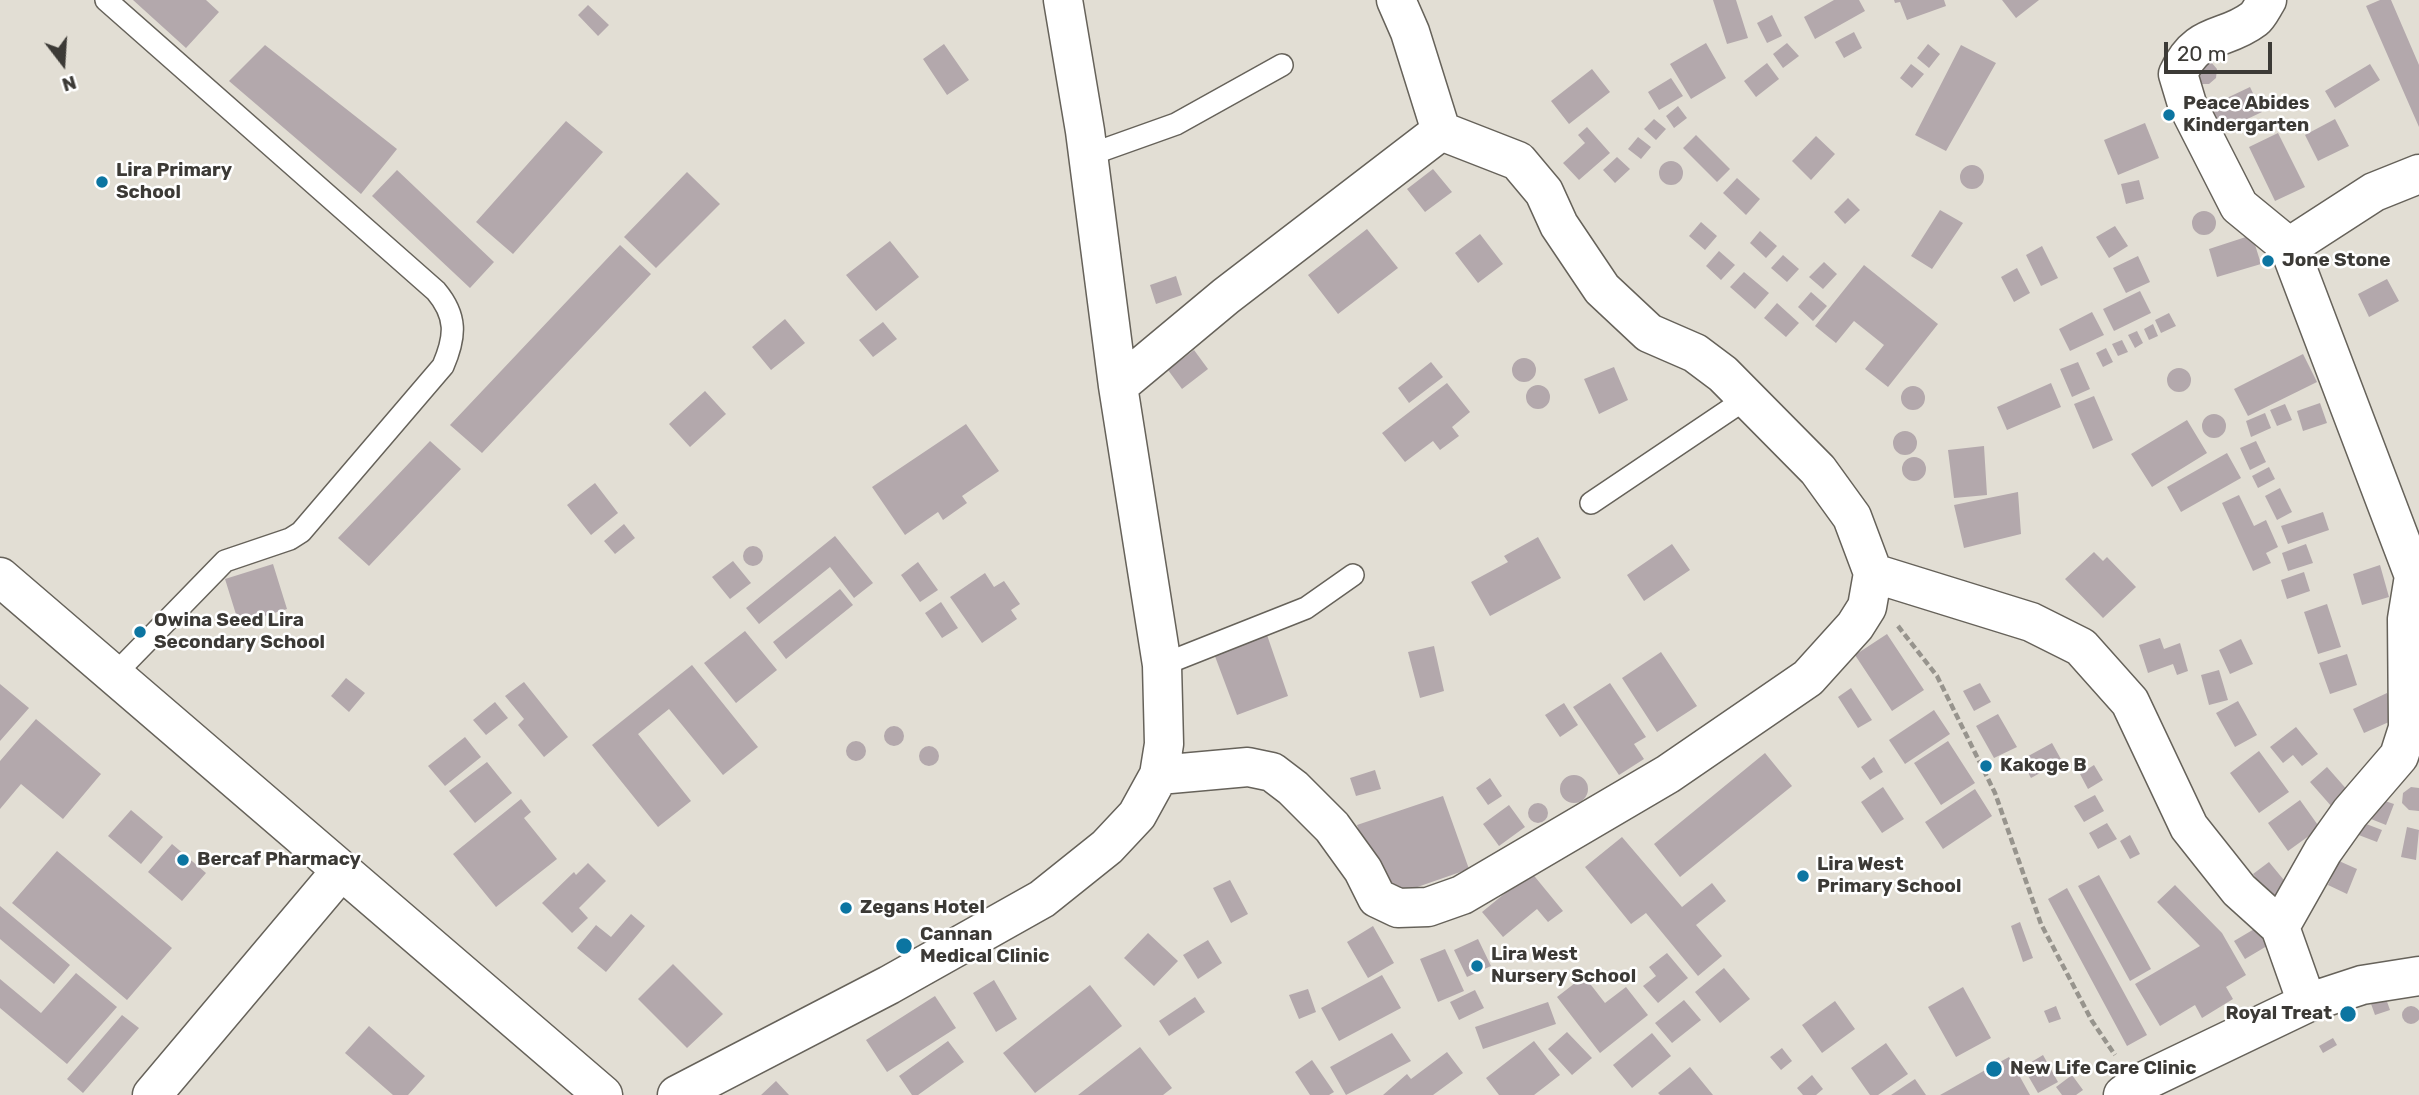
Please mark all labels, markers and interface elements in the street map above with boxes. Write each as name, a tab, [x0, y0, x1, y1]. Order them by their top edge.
north arrow	[28, 28, 98, 98]
scale bar	[2167, 28, 2276, 72]
text: 20 m	[2177, 41, 2226, 66]
text: N	[59, 71, 79, 97]
place label: Peace Abides Kindergarten	[2183, 93, 2310, 137]
marker: Peace Abides Kindergarten	[2161, 107, 2177, 123]
place label: Lira Primary School	[116, 160, 232, 204]
marker: Lira Primary School	[94, 174, 110, 190]
place label: Jone Stone	[2282, 250, 2390, 272]
marker: Jone Stone	[2260, 253, 2276, 269]
place label: Owina Seed Lira Secondary School	[154, 610, 325, 654]
marker: Owina Seed Lira Secondary School	[132, 624, 148, 640]
place label: Kakoge B	[2000, 755, 2087, 777]
marker: Kakoge B	[1978, 758, 1994, 774]
place label: Bercaf Pharmacy	[197, 849, 361, 871]
marker: Bercaf Pharmacy	[175, 852, 191, 868]
place label: Lira West Primary School	[1817, 854, 1961, 898]
marker: Lira West Primary School	[1795, 868, 1811, 884]
place label: Zegans Hotel	[860, 897, 985, 919]
marker: Zegans Hotel	[838, 900, 854, 916]
place label: Cannan Medical Clinic	[920, 924, 1049, 968]
marker: Cannan Medical Clinic	[894, 936, 914, 956]
place label: Lira West Nursery School	[1491, 944, 1636, 988]
marker: Lira West Nursery School	[1469, 958, 1485, 974]
place label: Royal Treat	[2225, 1003, 2332, 1025]
marker: Royal Treat	[2338, 1004, 2358, 1024]
place label: New Life Care Clinic	[2010, 1058, 2196, 1080]
marker: New Life Care Clinic	[1984, 1059, 2004, 1079]

